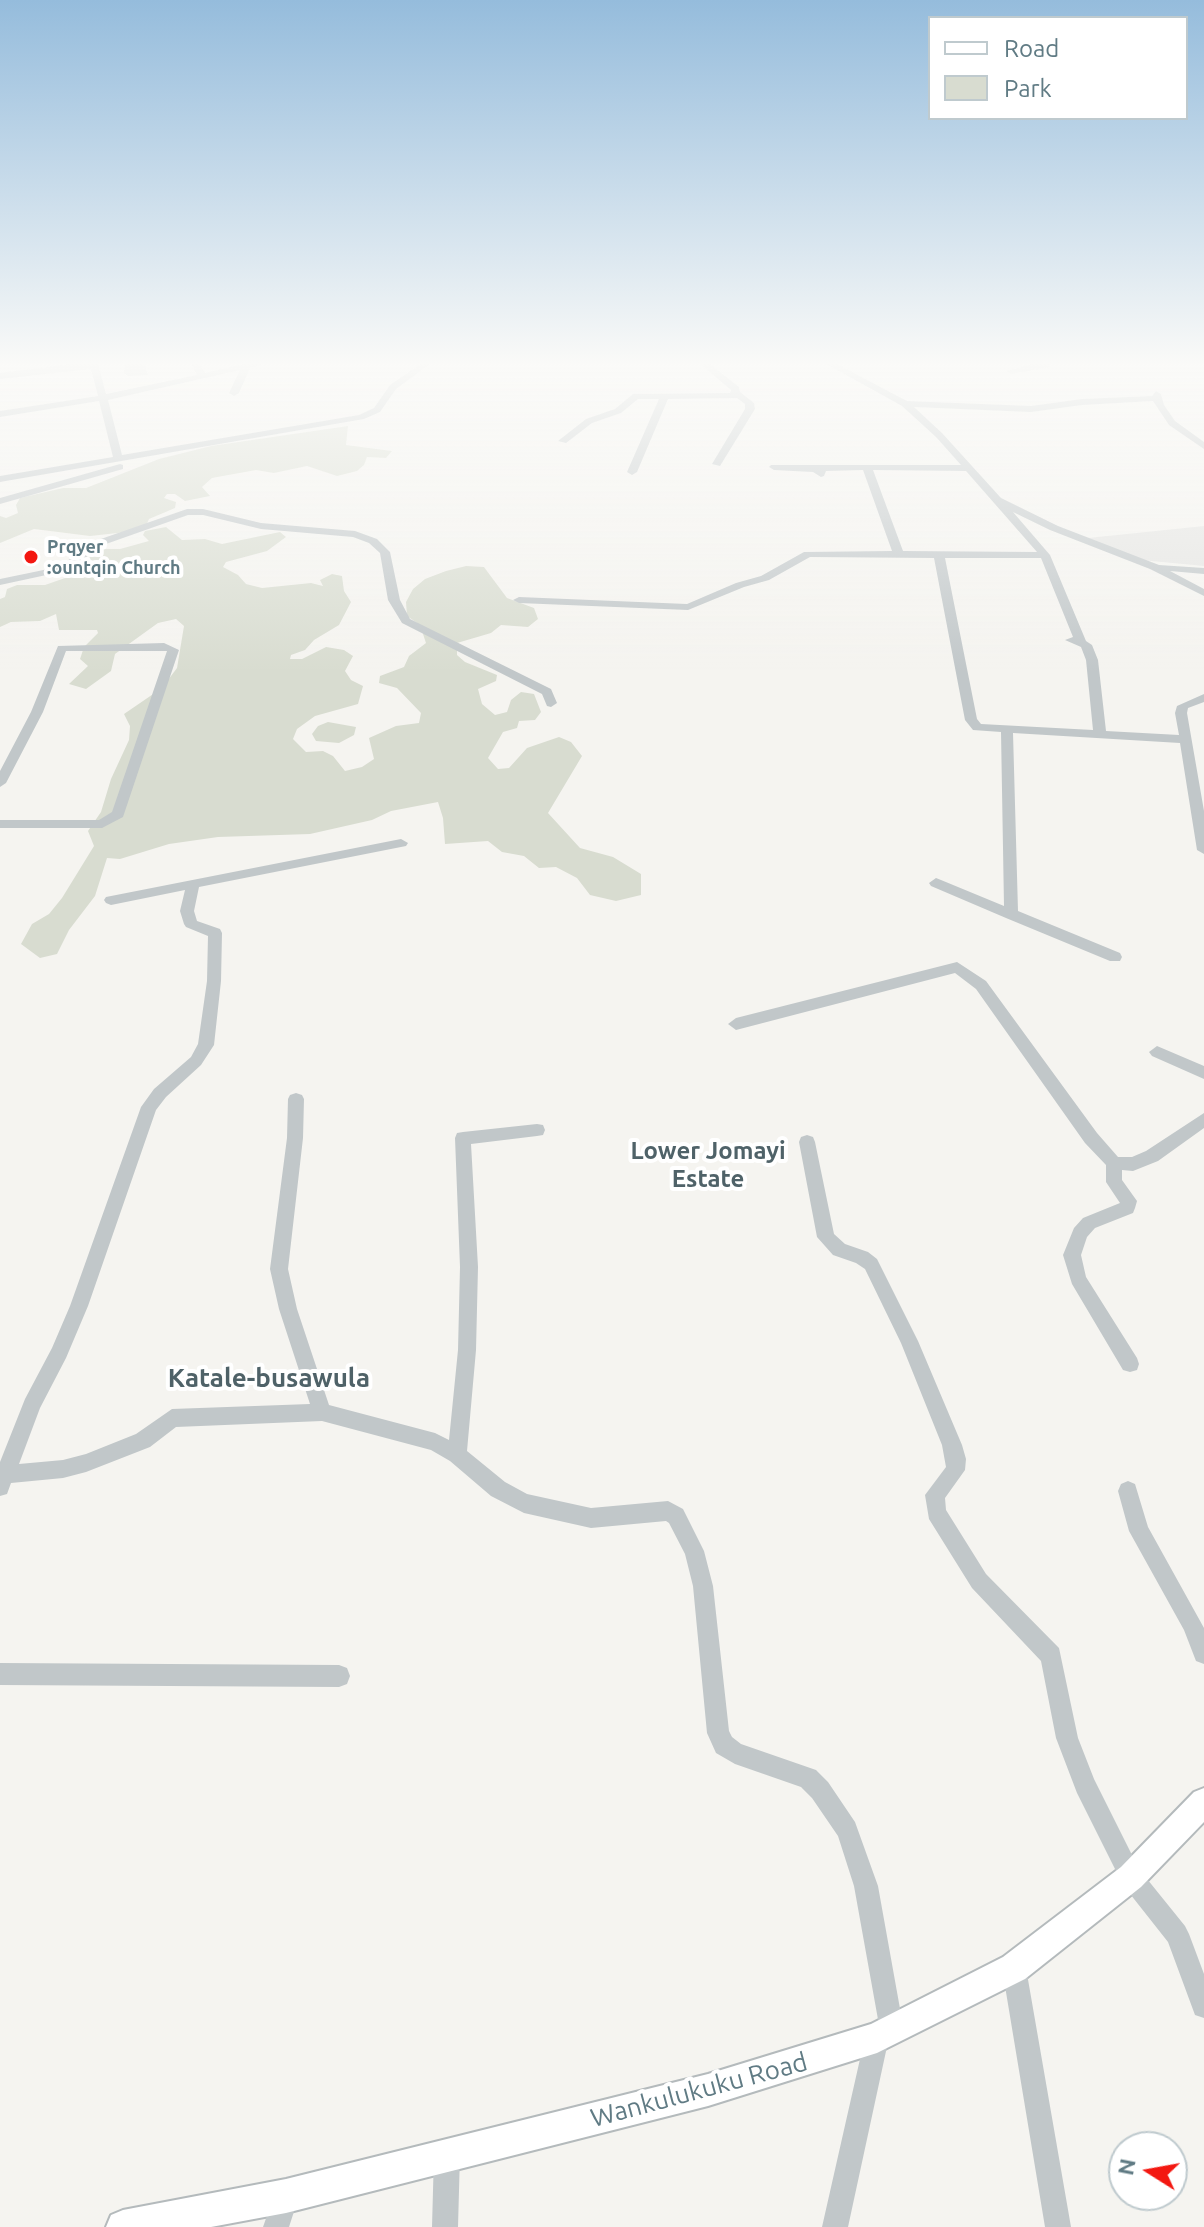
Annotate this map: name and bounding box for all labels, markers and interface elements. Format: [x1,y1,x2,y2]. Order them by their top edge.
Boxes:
legend [928,16,1188,120]
text: Road [1004,35,1059,62]
text: Park [1004,75,1052,102]
place label: Prqyer :ountqin Church [47,536,181,578]
marker: Prqyer :ountqin Church [22,548,40,566]
district label: Lower Jomayi Estate [630,1137,786,1193]
district label: Katale-busawula [168,1362,370,1394]
street label: Wankulukuku Road [587,2046,811,2134]
north arrow [1108,2131,1188,2211]
text: N [1112,2156,1140,2177]

